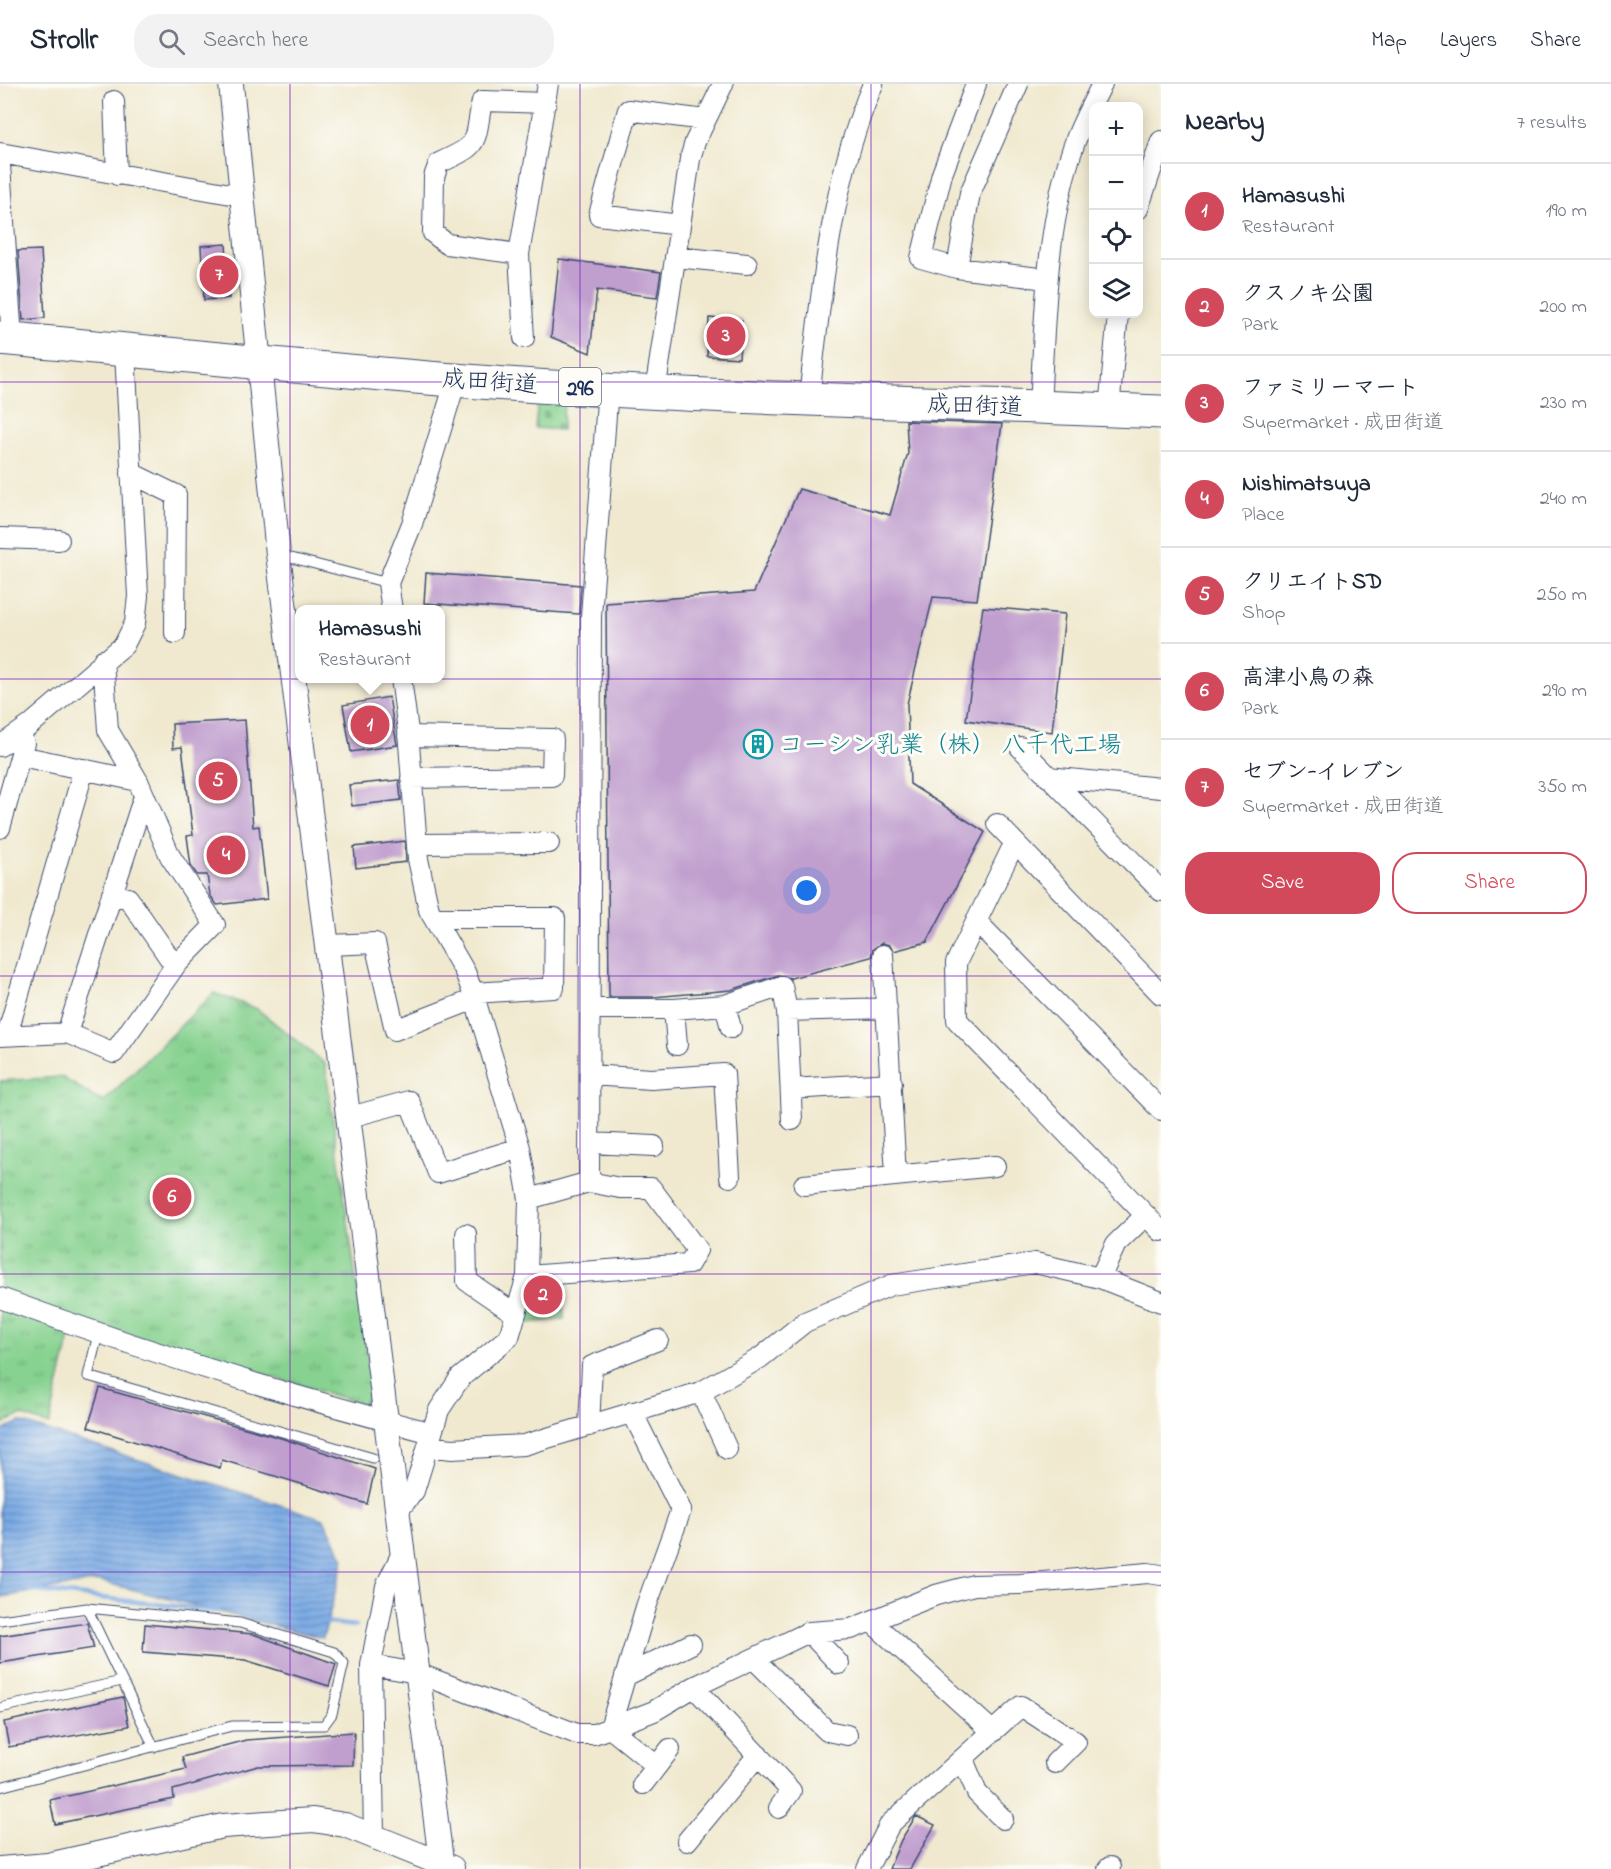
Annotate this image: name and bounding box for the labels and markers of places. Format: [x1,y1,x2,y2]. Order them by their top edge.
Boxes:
pin: 7 [200,252,238,297]
pin: 3 [706,314,746,358]
pin: 1 [350,702,389,748]
building icon: コーシン乳業（株） 八千代工場 [742,728,774,760]
place label: コーシン乳業（株） 八千代工場 [779,729,1121,764]
pin: 5 [198,758,238,804]
pin: 4 [206,832,246,878]
pin: 6 [152,1174,192,1220]
pin: 2 [524,1272,562,1318]

